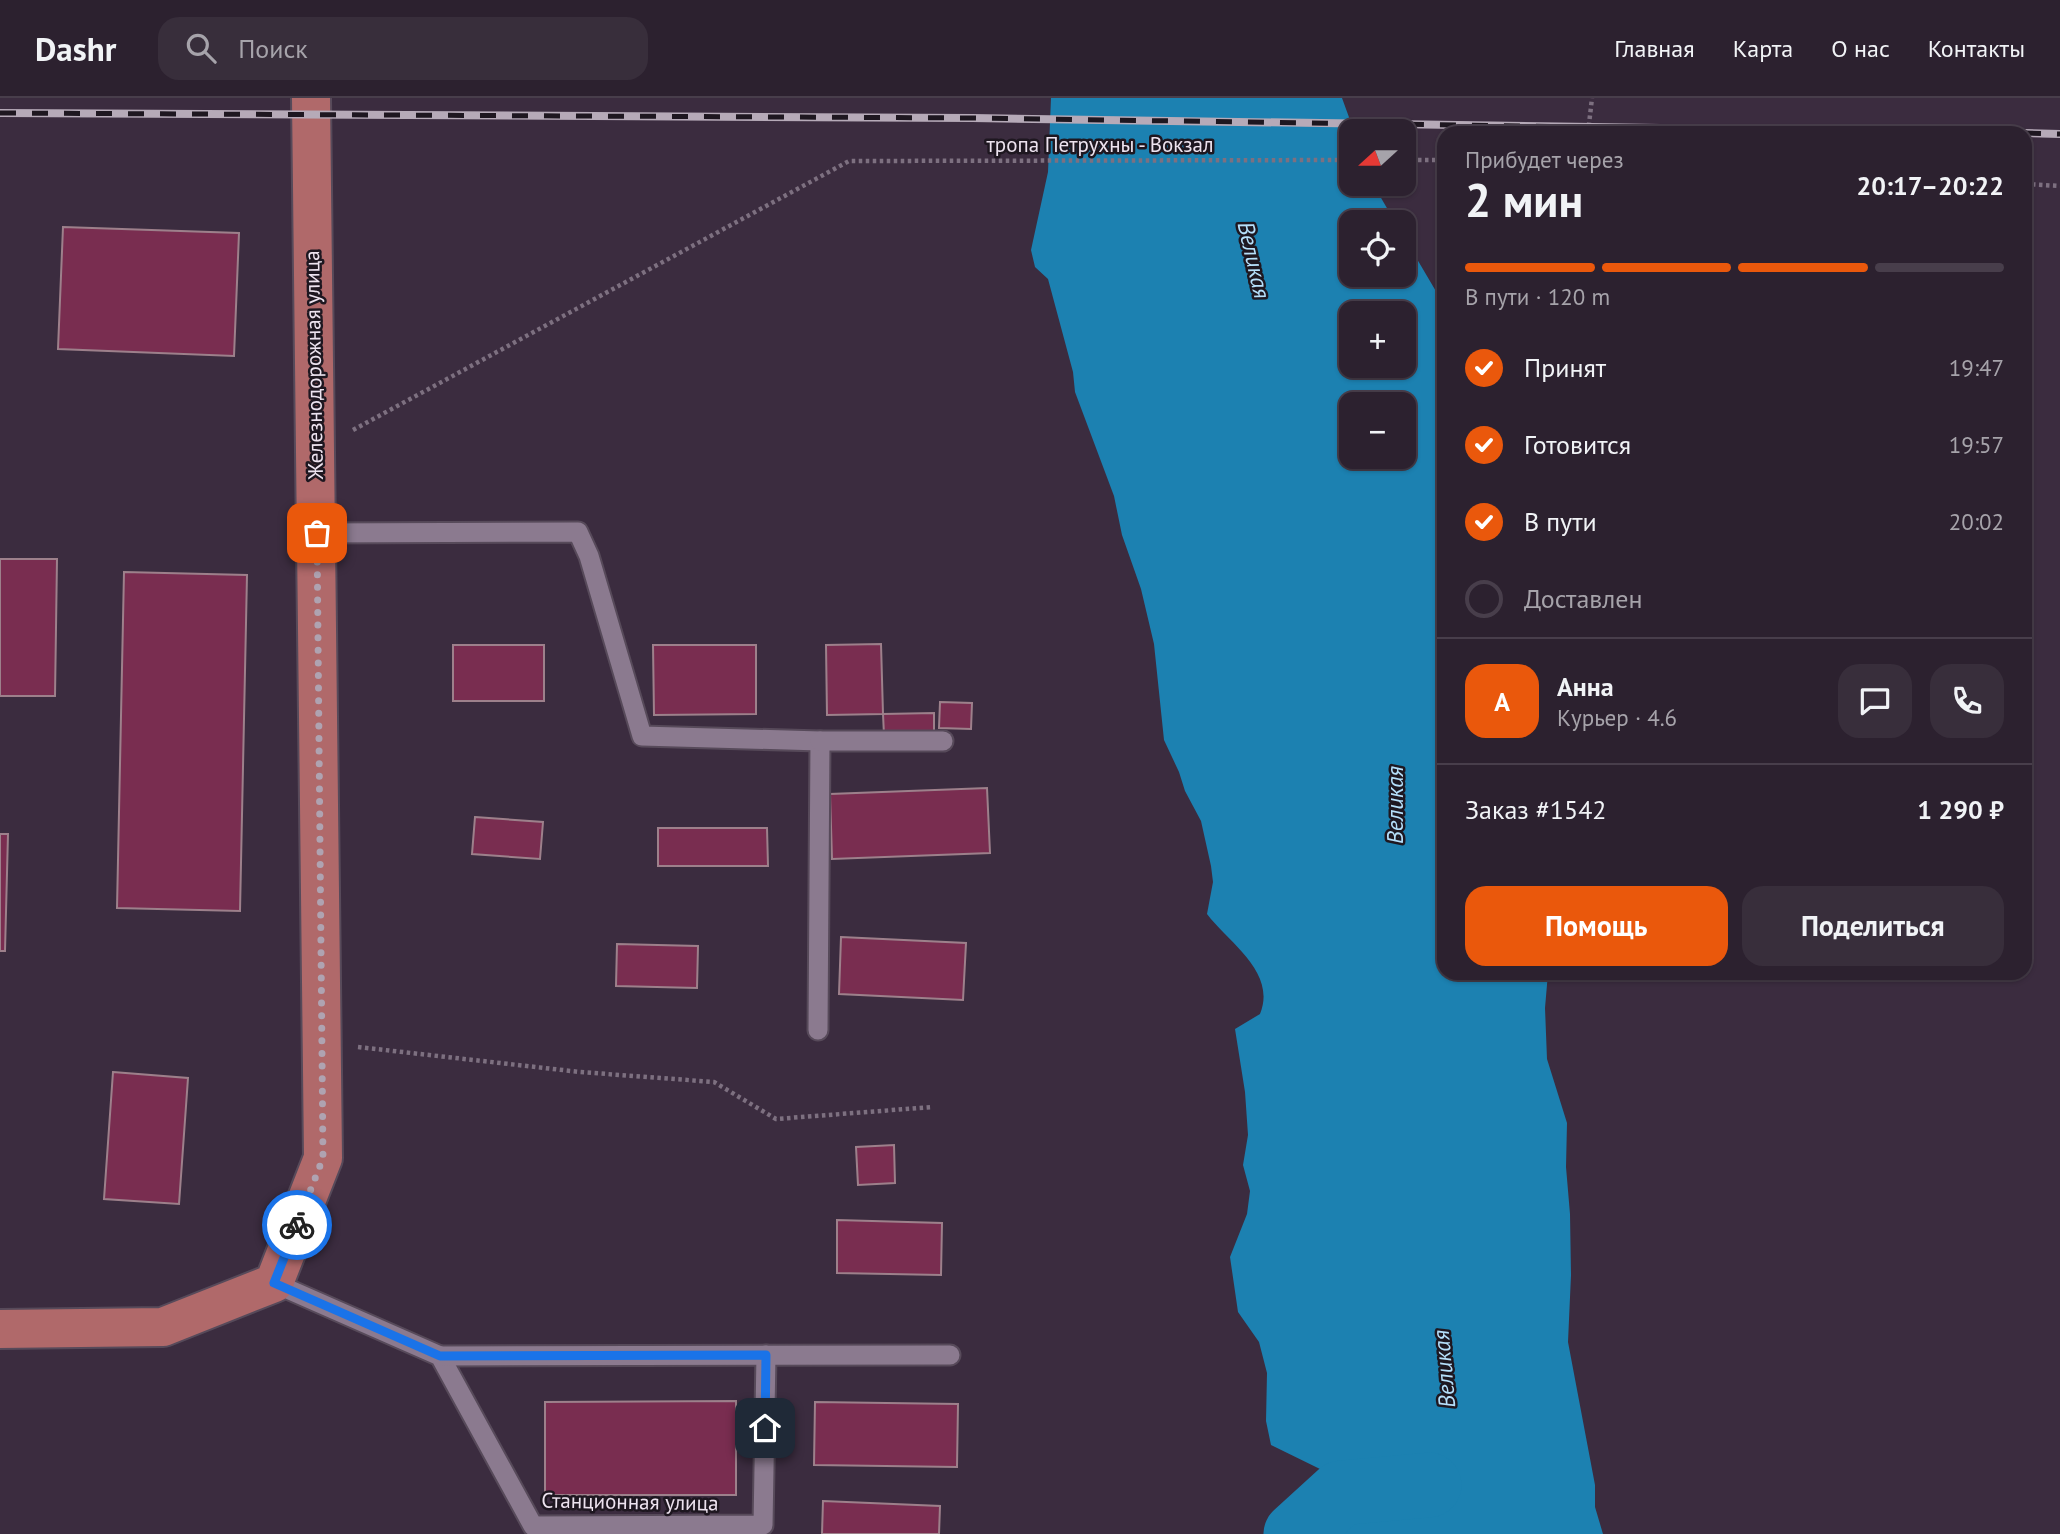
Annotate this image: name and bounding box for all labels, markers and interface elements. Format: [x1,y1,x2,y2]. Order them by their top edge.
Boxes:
search box [158,17,648,80]
text: Dashr [35,27,116,70]
icon: search [182,29,220,67]
text: Поиск [238,32,308,65]
text: Главная [1614,33,1695,64]
text: Карта [1733,33,1793,64]
text: О нас [1831,33,1890,64]
text: Контакты [1928,33,2025,64]
north arrow [1339,119,1416,196]
map controls [1339,119,1416,469]
street label: тропа Петрухны - Вокзал [986,131,1214,158]
text: Прибудет через [1465,145,1624,174]
text: 20:17–20:22 [1857,169,2004,202]
text: 2 мин [1465,170,1583,230]
button: locate [1339,210,1416,287]
water label: Великая [1232,219,1277,301]
street label: Железнодорожная улица [298,250,329,481]
text: В пути · 120 m [1465,282,1610,311]
button: + [1339,301,1416,378]
icon: check [1465,349,1503,387]
text: Принят [1524,351,1606,384]
text: 19:47 [1949,353,2004,382]
button: − [1339,392,1416,469]
icon: check [1465,426,1503,464]
text: Готовится [1524,428,1631,461]
text: 19:57 [1949,430,2004,459]
pin [287,503,347,563]
icon: check [1465,503,1503,541]
text: В пути [1524,505,1597,538]
text: 20:02 [1949,507,2004,536]
icon: bag [298,514,336,552]
text: Доставлен [1524,582,1643,615]
button: chat [1838,664,1912,738]
button: phone [1930,664,2004,738]
text: Анна [1557,670,1614,703]
text: А [1494,685,1510,718]
text: Курьер · 4.6 [1557,703,1677,732]
water label: Великая [1380,766,1409,844]
text: Заказ #1542 [1465,793,1607,826]
text: 1 290 ₽ [1917,793,2004,826]
button: Помощь [1465,886,1728,966]
button: Поделиться [1742,886,2004,966]
courier [262,1190,332,1260]
icon: bike [278,1206,316,1244]
water label: Великая [1426,1329,1461,1409]
pin [735,1398,795,1458]
icon: home [746,1409,784,1447]
street label: Станционная улица [541,1486,719,1517]

